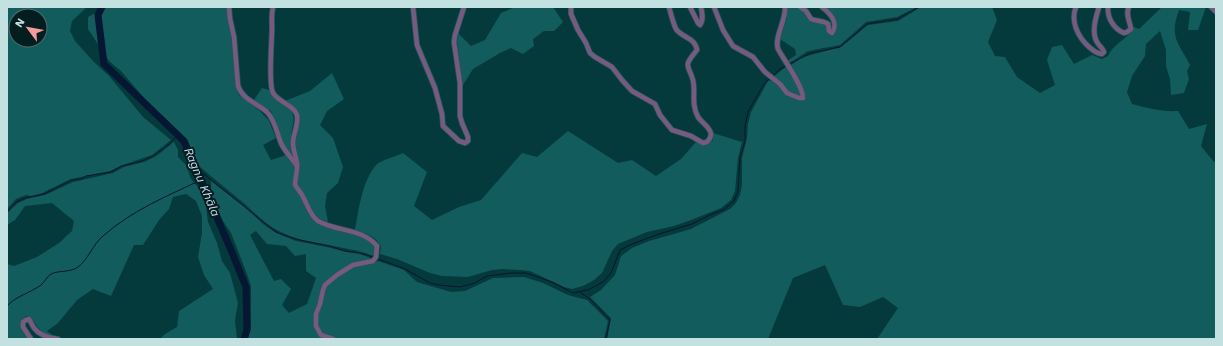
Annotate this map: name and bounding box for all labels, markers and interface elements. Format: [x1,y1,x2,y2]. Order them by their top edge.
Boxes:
north arrow [8,8,48,48]
text: N [12,16,28,30]
water label: Ragnu Khāla [181,145,223,219]

